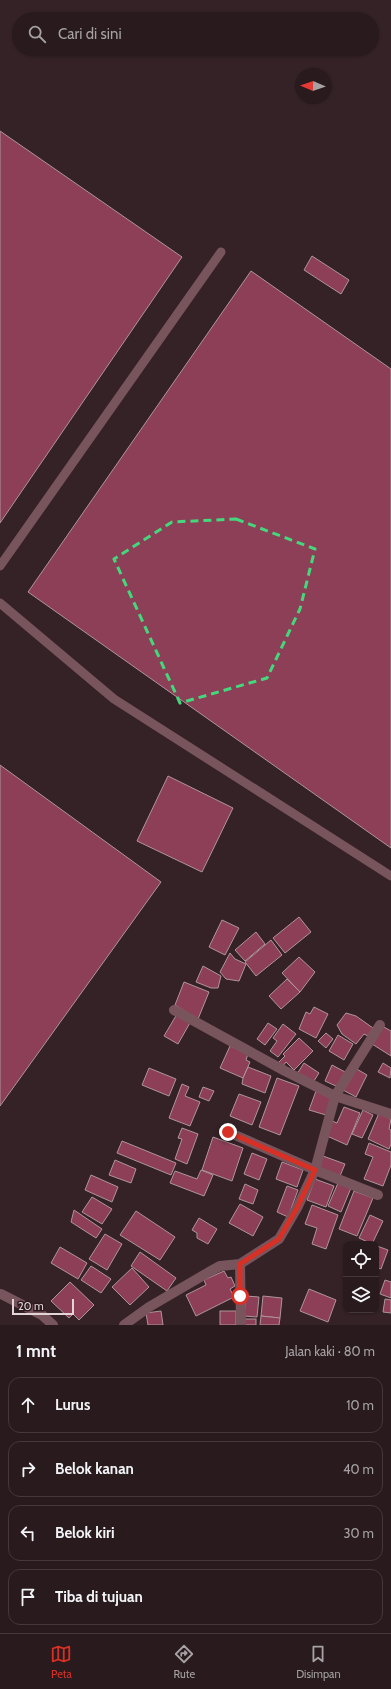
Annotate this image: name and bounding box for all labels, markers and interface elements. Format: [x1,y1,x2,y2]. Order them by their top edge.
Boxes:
search box [12,12,379,56]
icon: search [26,23,48,45]
text: Cari di sini [58,25,122,43]
north arrow [295,68,331,104]
route end [219,1123,237,1141]
map controls [343,1241,379,1313]
button: locate [343,1241,379,1277]
button: layers [343,1277,379,1313]
route start [231,1287,249,1305]
scale bar [12,1297,74,1316]
text: 20 m [18,1299,44,1313]
text: 1 mnt [16,1341,56,1361]
text: Jalan kaki · 80 m [285,1343,375,1359]
icon: ahead [17,1394,39,1416]
text: Lurus [55,1396,90,1414]
text: 10 m [346,1397,374,1413]
icon: right [17,1458,39,1480]
text: Belok kanan [55,1460,134,1478]
text: 40 m [343,1461,374,1477]
icon: left [17,1522,39,1544]
text: Belok kiri [55,1524,115,1542]
text: 30 m [344,1525,374,1541]
icon: arrive [17,1586,39,1608]
text: Tiba di tujuan [55,1588,143,1606]
tab: Peta [50,1643,72,1681]
tab: Rute [173,1643,195,1681]
tab: Disimpan [296,1643,341,1681]

